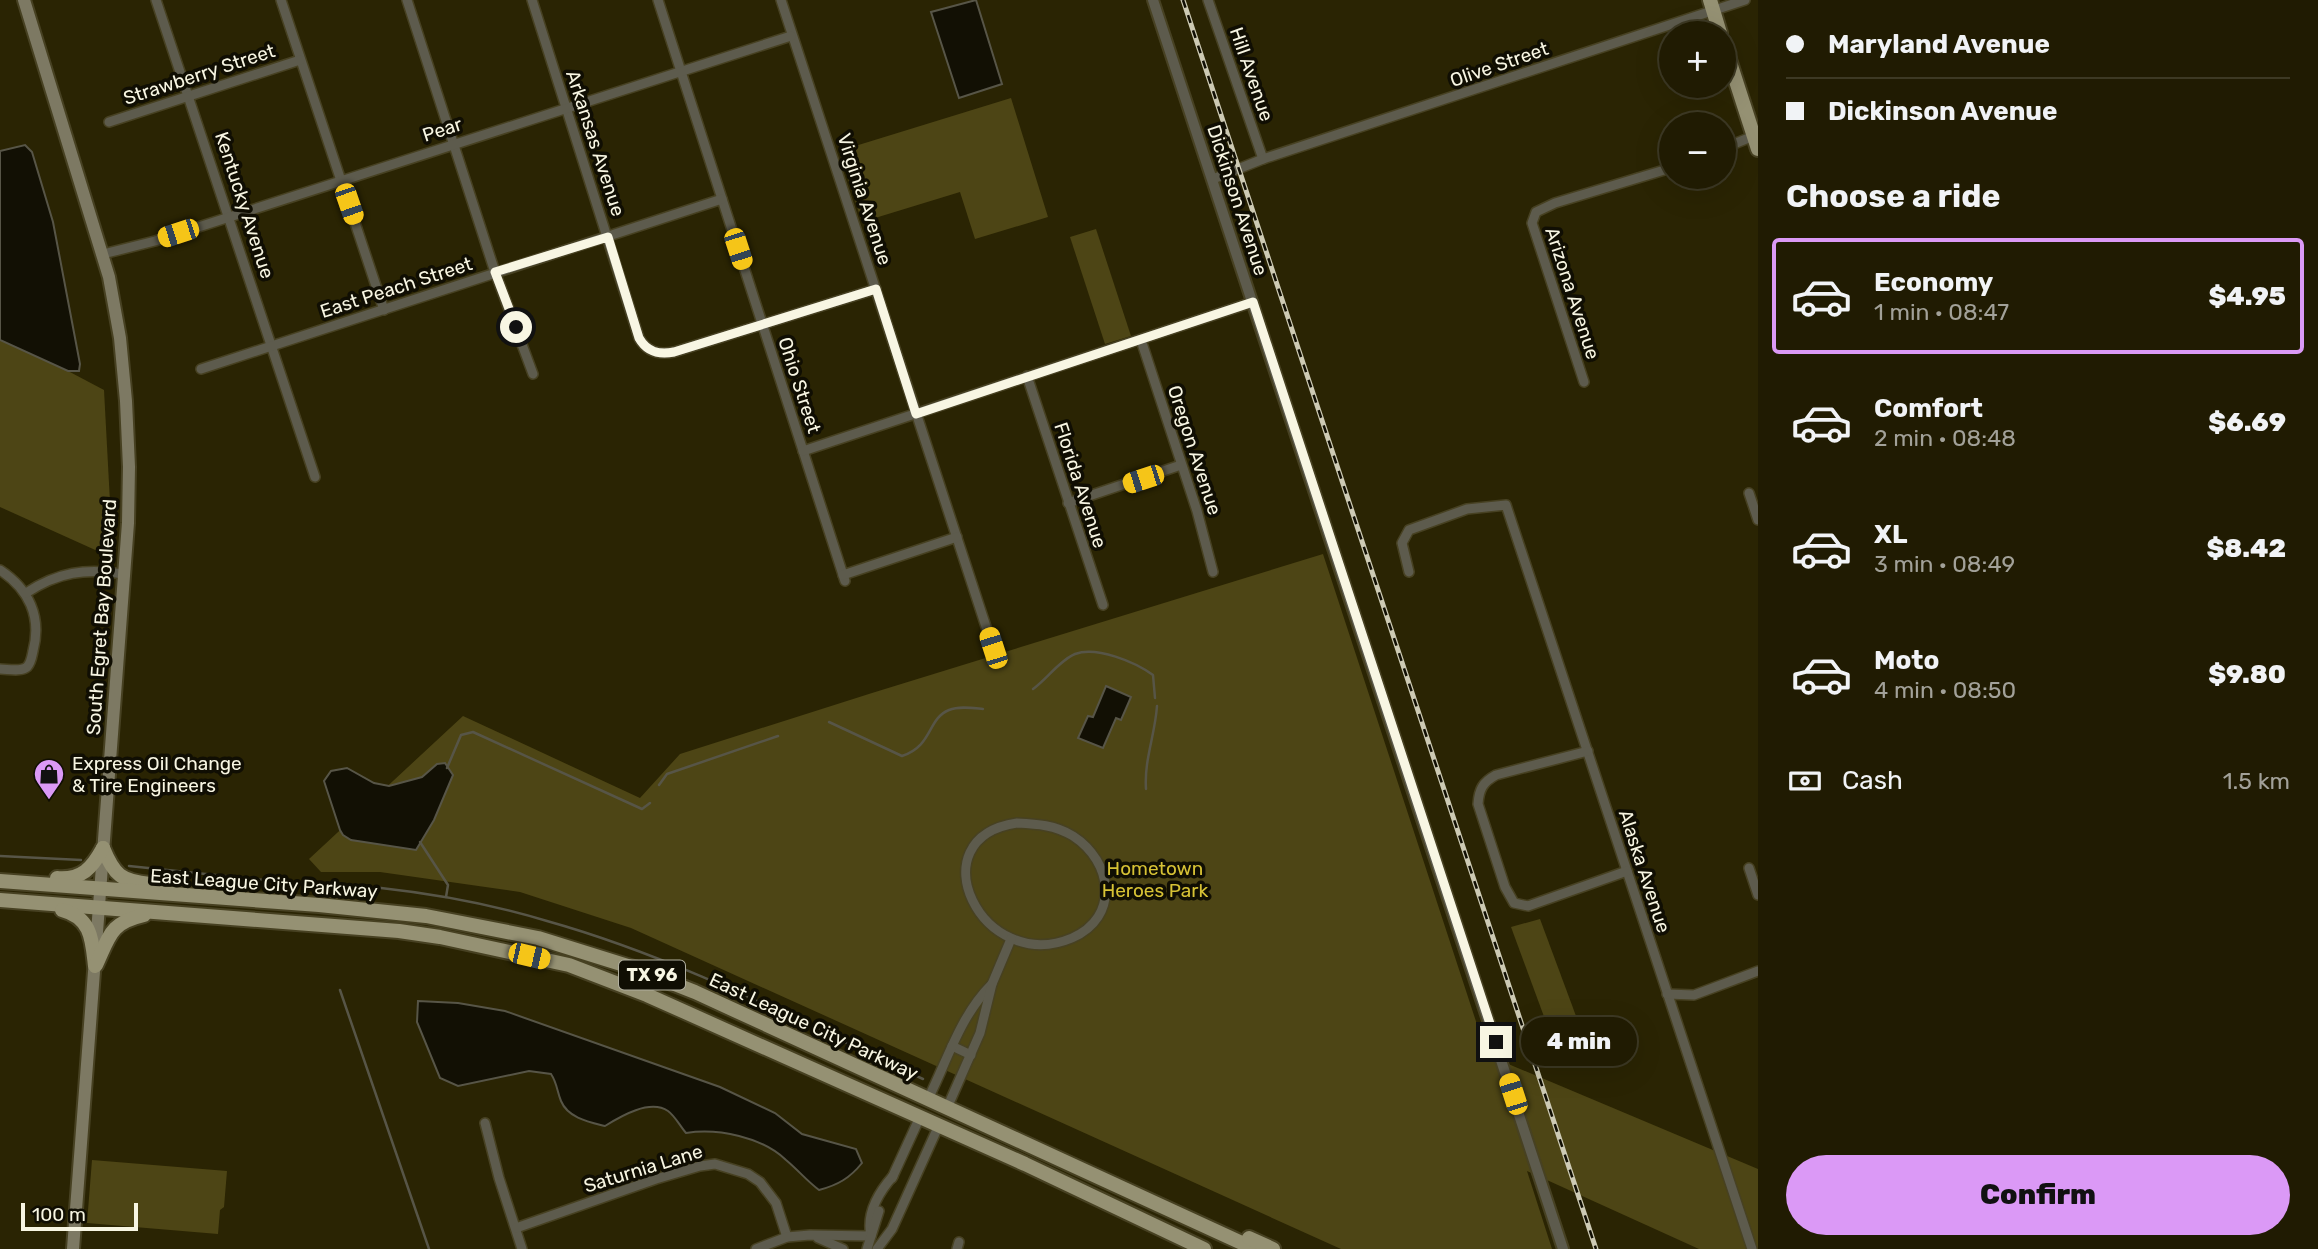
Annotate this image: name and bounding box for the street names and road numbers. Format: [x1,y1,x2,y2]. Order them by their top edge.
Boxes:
street label: Hill Avenue [1225,24,1278,124]
street label: Olive Street [1447,37,1552,92]
street label: Strawberry Street [120,39,278,110]
street label: Arkansas Avenue [561,67,630,219]
street label: Pear [419,112,466,147]
street label: Dickinson Avenue [1202,122,1273,278]
street label: Kentucky Avenue [210,129,279,281]
street label: Virginia Avenue [832,130,897,268]
street label: Arizona Avenue [1540,224,1605,362]
street label: East Peach Street [317,252,476,323]
street label: Ohio Street [773,334,826,437]
street label: Oregon Avenue [1163,382,1226,518]
street label: Florida Avenue [1049,419,1112,551]
street label: South Egret Bay Boulevard [82,498,121,736]
street label: Alaska Avenue [1614,807,1675,936]
street label: East League City Parkway [149,864,379,903]
road number: TX 96 [619,960,685,990]
street label: East League City Parkway [706,968,922,1085]
street label: Saturnia Lane [581,1140,705,1197]

